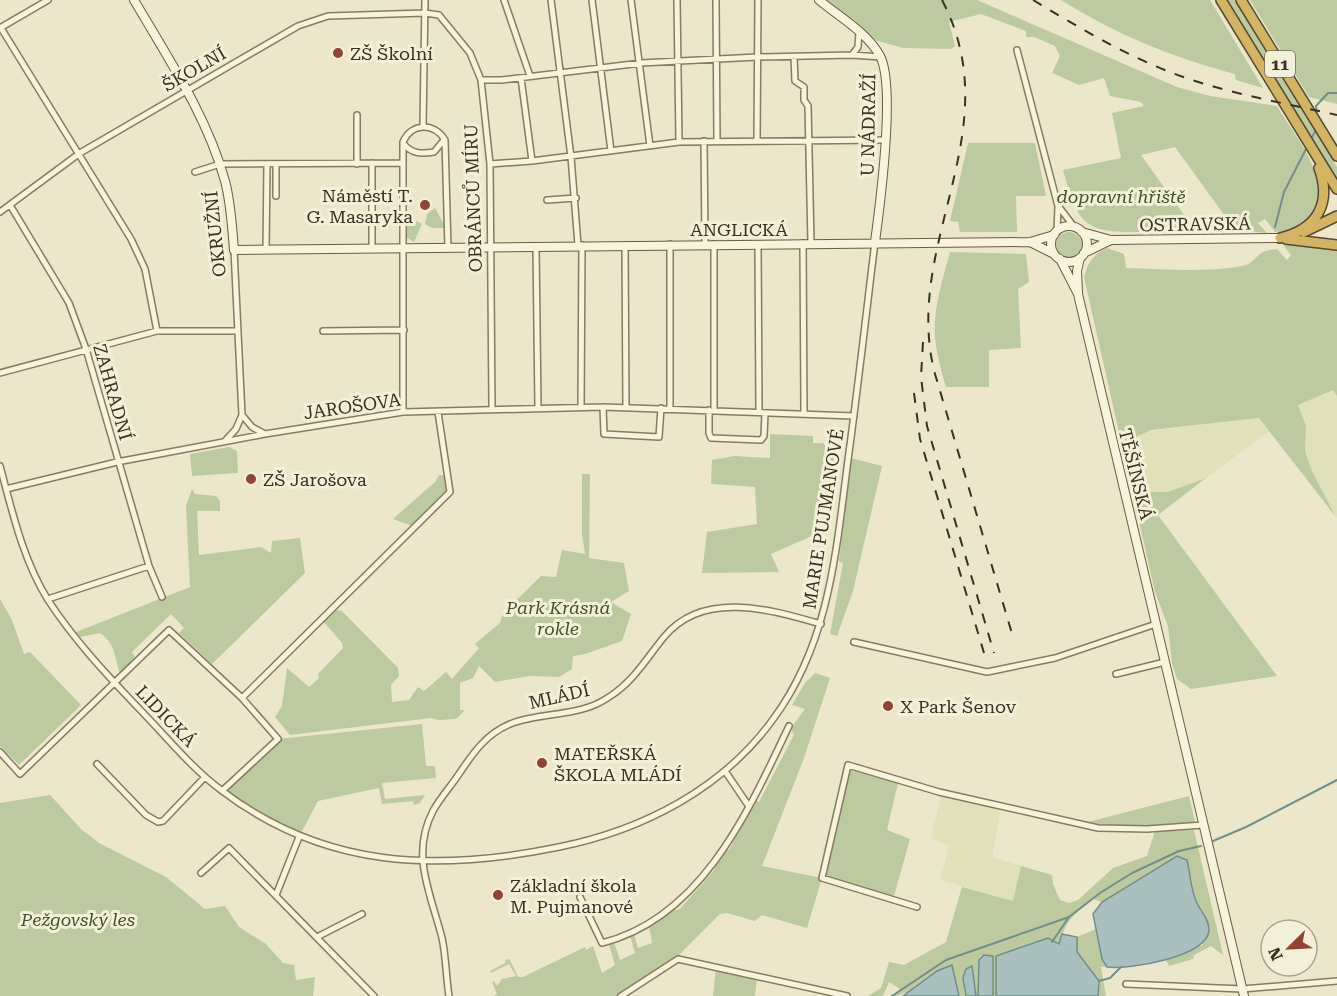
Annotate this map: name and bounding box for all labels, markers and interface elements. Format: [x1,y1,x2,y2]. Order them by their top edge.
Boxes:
street label: ŠKOLNÍ [158,42,230,96]
place label: ZŠ Školní [350,43,433,64]
marker: ZŠ Školní [331,46,345,60]
road number: 11 [1265,51,1295,77]
street label: U NÁDRAŽÍ [857,73,879,177]
street label: OBRÁNCŮ MÍRU [460,123,486,273]
place label: Náměstí T. G. Masaryka [307,185,413,227]
park label: dopravní hřiště [1057,186,1186,207]
street label: OKRUŽNÍ [200,190,230,278]
marker: Náměstí T. G. Masaryka [418,198,432,212]
street label: OSTRAVSKÁ [1139,213,1251,235]
street label: ANGLICKÁ [690,219,788,240]
street label: ZAHRADNÍ [89,341,137,443]
street label: JAROŠOVA [302,389,402,423]
street label: TĚŠÍNSKÁ [1115,426,1158,522]
street label: MARIE PUJMANOVÉ [798,427,848,611]
place label: ZŠ Jarošova [263,469,367,490]
marker: ZŠ Jarošova [244,472,258,486]
park label: Park Krásná rokle [505,597,610,639]
street label: MLÁDÍ [527,679,591,713]
street label: LIDICKÁ [132,681,201,751]
place label: X Park Šenov [900,696,1017,717]
marker: X Park Šenov [881,699,895,713]
place label: MATEŘSKÁ ŠKOLA MLÁDÍ [554,743,682,785]
marker: MATEŘSKÁ ŠKOLA MLÁDÍ [535,756,549,770]
place label: Základní škola M. Pujmanové [510,875,637,917]
marker: Základní škola M. Pujmanové [491,888,505,902]
park label: Pežgovský les [20,909,135,930]
north arrow [1259,918,1319,978]
text: N [1265,944,1287,963]

